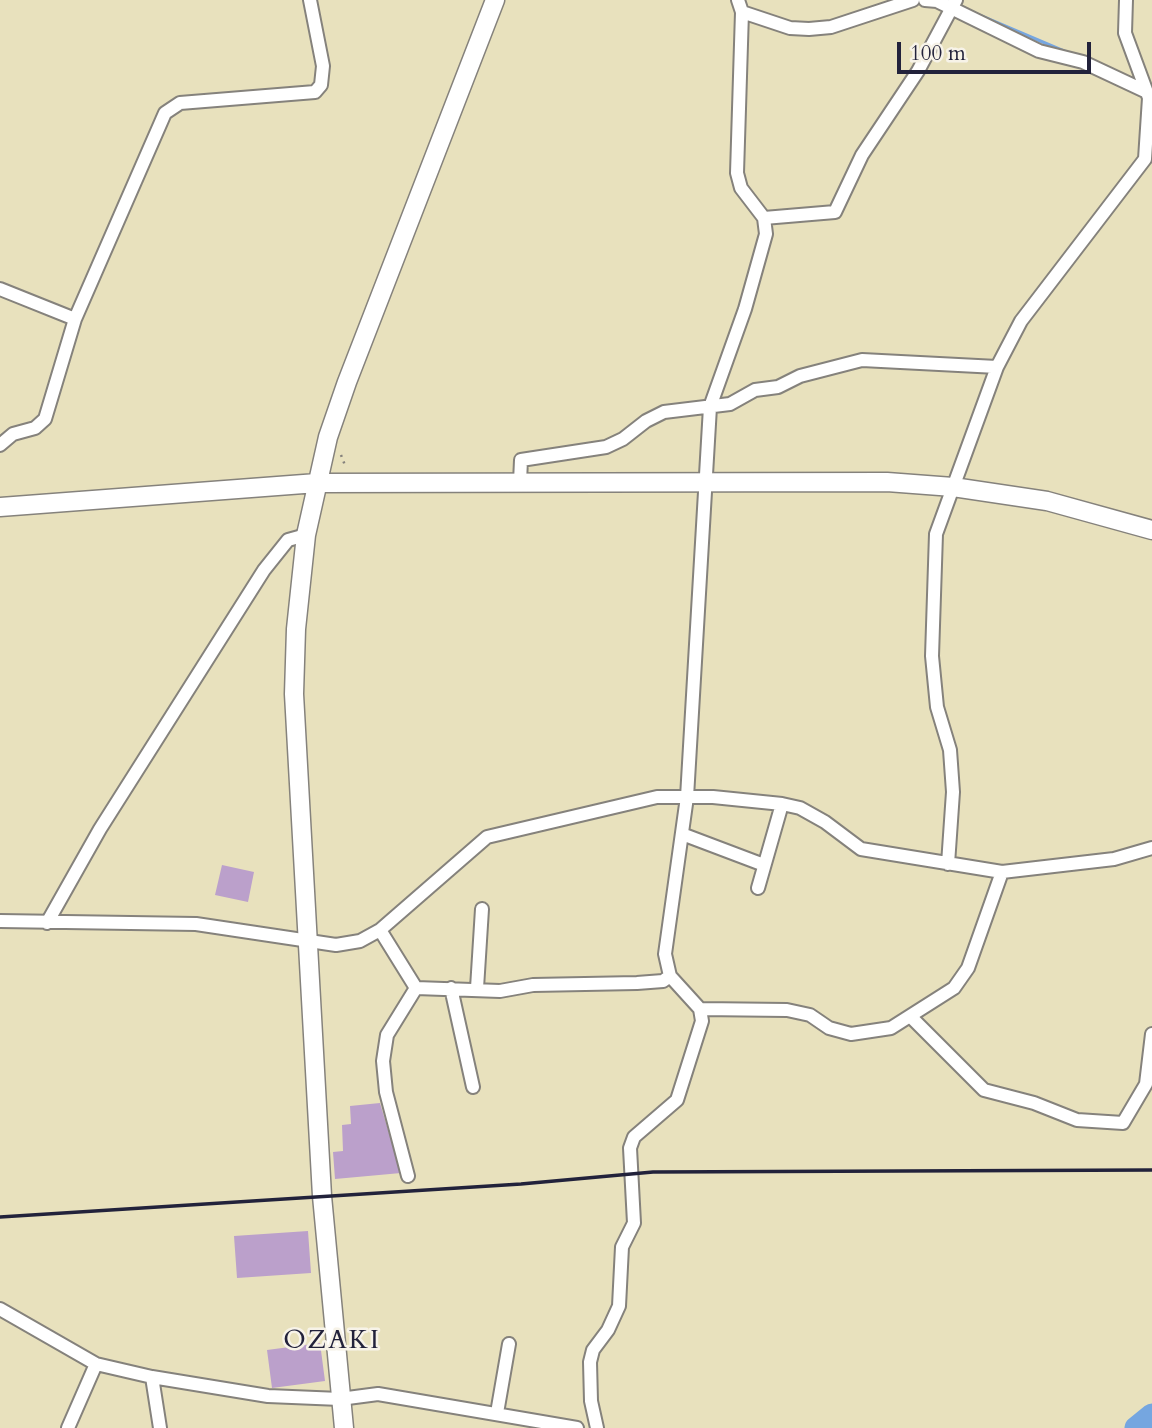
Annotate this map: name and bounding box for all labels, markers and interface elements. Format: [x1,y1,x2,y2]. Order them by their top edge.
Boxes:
scale bar [900,28,1094,72]
text: 100 m [910,39,966,68]
district label: OZAKI [284,1326,380,1358]

